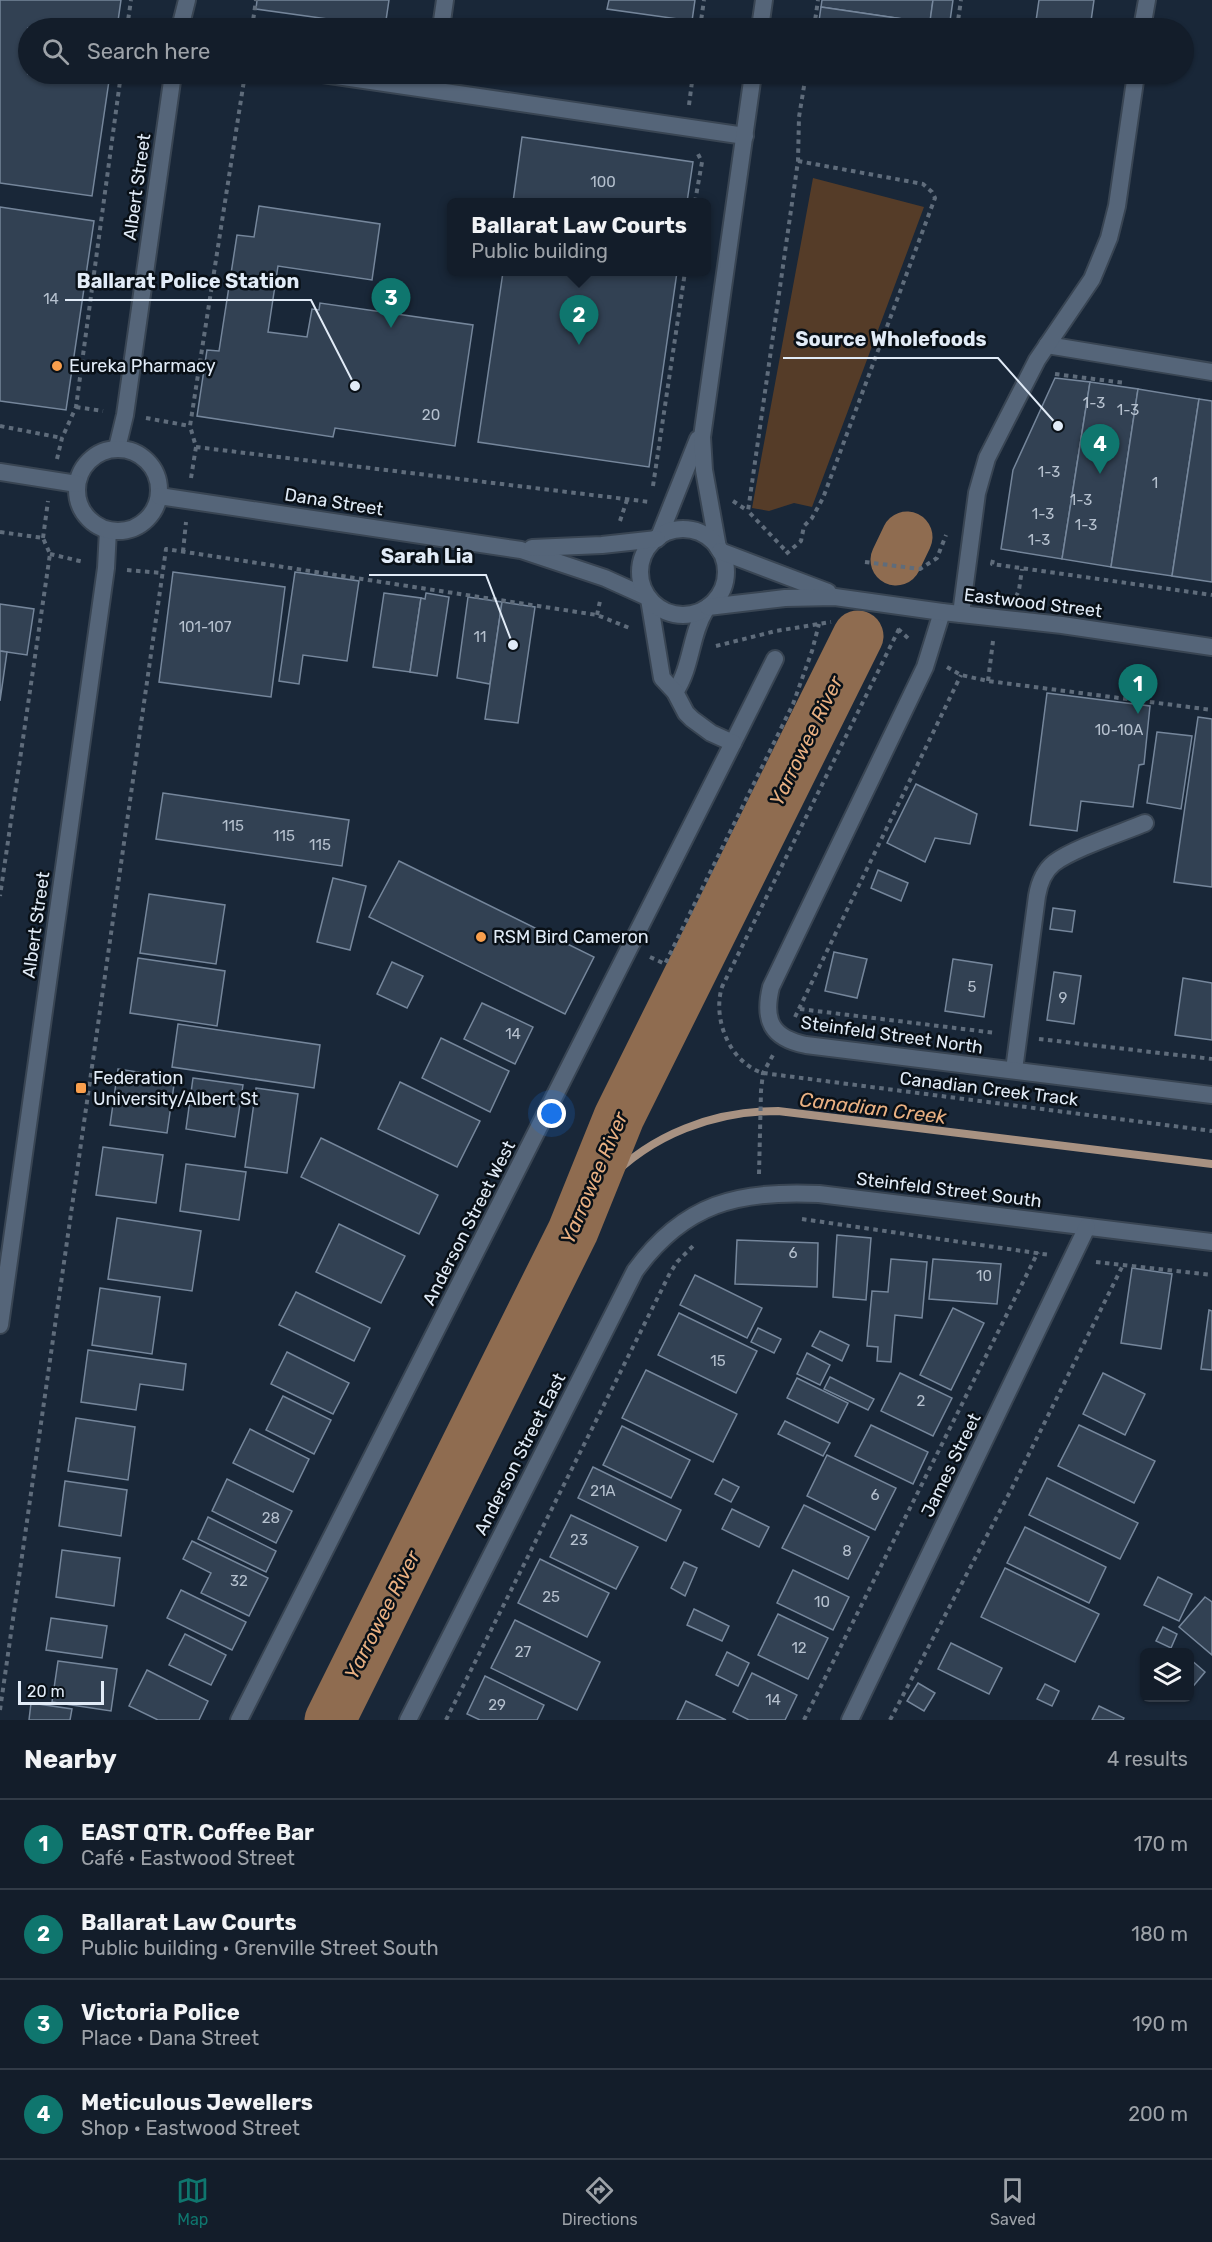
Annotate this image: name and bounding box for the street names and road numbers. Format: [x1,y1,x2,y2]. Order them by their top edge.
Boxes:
street label: Albert Street [119,132,155,242]
street label: Dana Street [283,483,385,521]
street label: Eastwood Street [963,584,1103,622]
street label: Albert Street [18,870,54,980]
street label: Steinfeld Street North [799,1011,985,1059]
street label: Canadian Creek Track [898,1067,1080,1111]
street label: Anderson Street West [418,1137,520,1309]
street label: Steinfeld Street South [855,1168,1043,1212]
street label: Anderson Street East [470,1369,570,1539]
street label: James Street [916,1409,986,1521]

